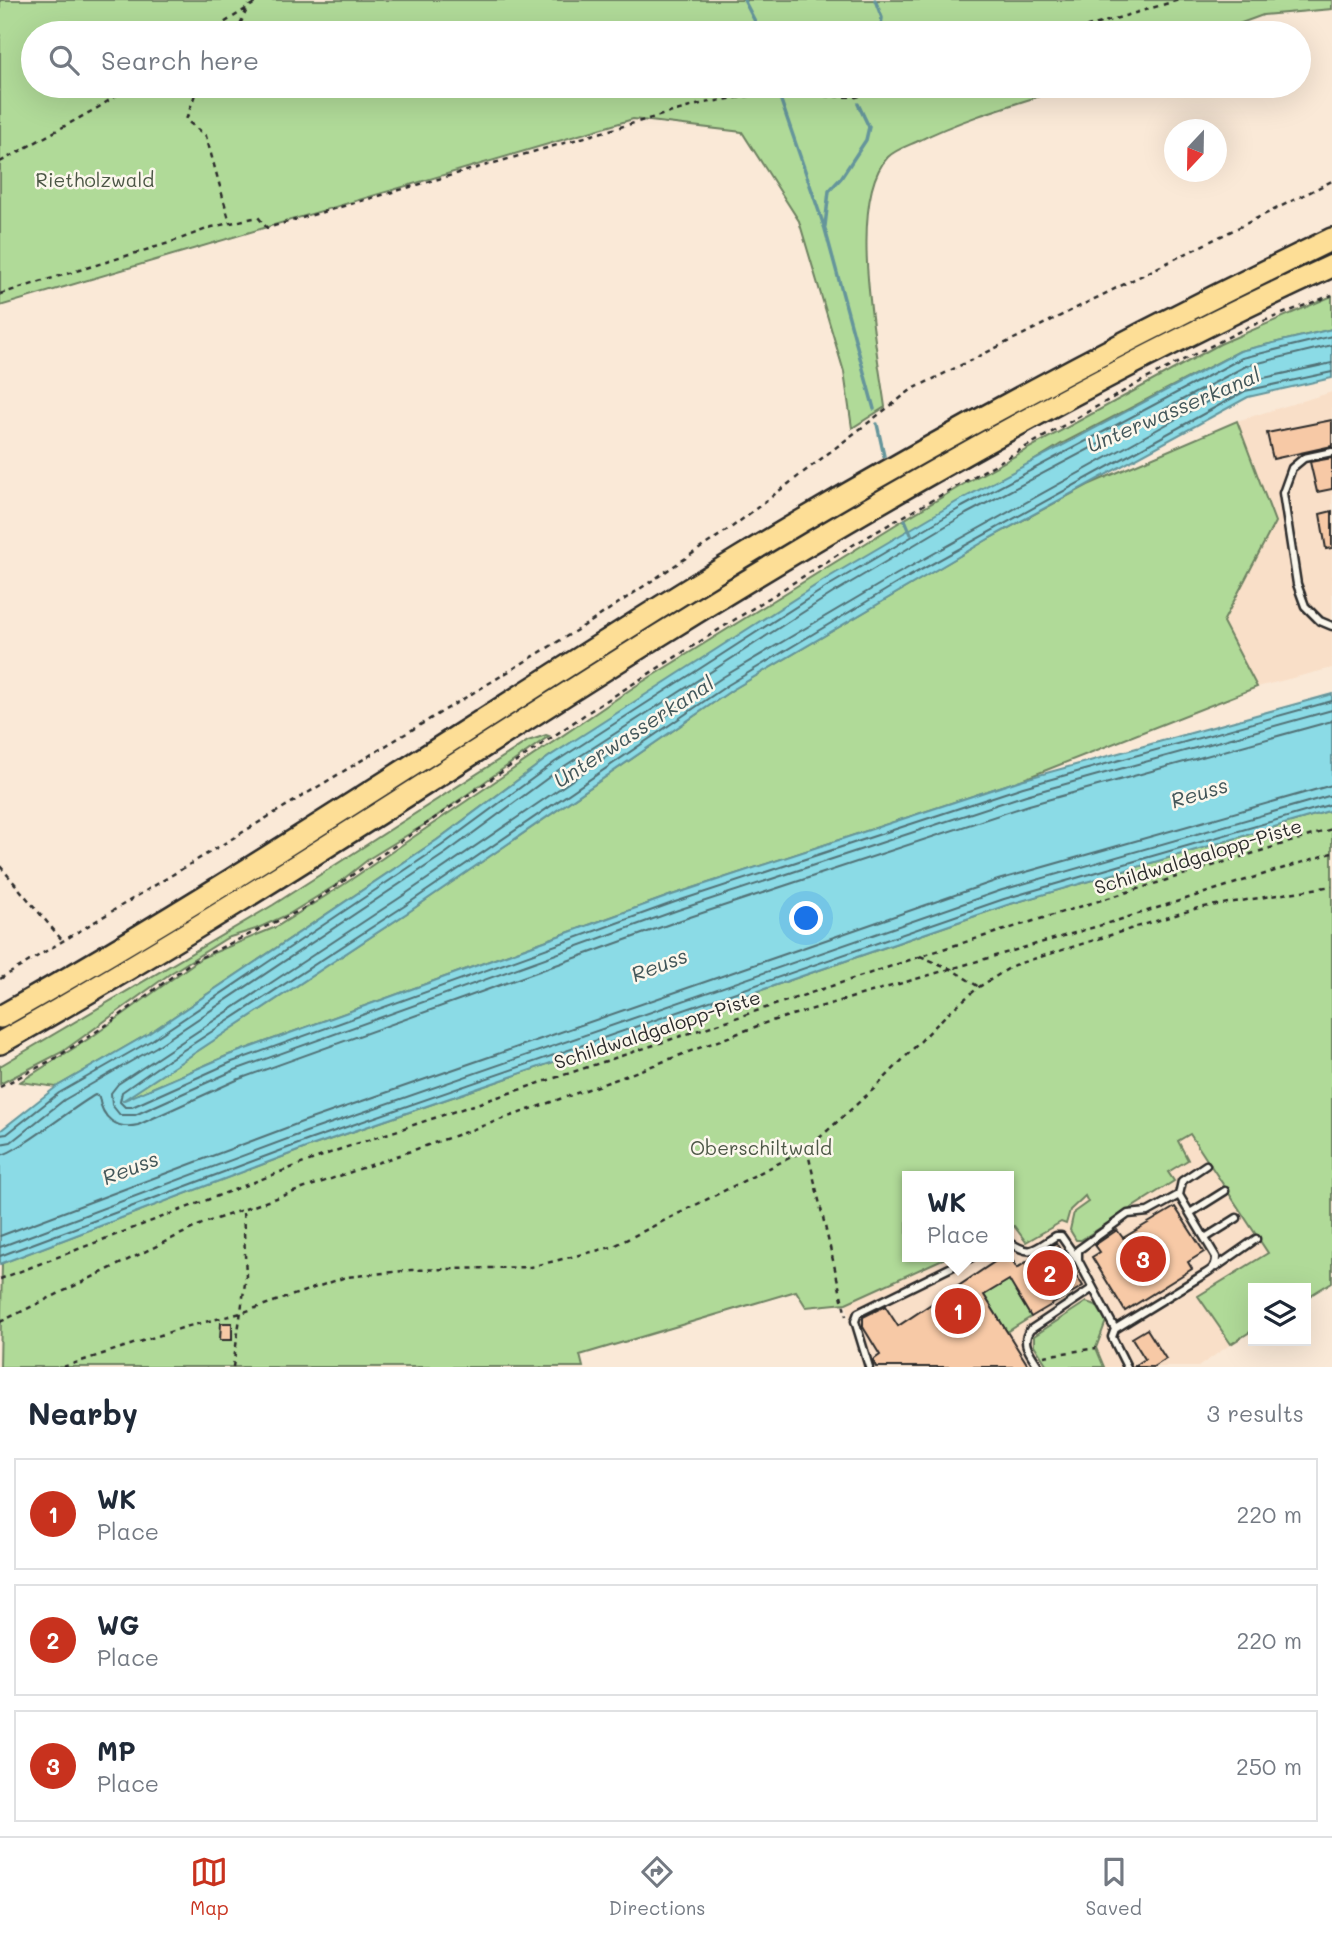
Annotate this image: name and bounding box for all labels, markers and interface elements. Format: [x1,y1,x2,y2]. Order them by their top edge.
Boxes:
search box [21,21,1311,98]
icon: search [45,41,83,79]
text: Search here [101,43,259,77]
north arrow [1164,119,1227,182]
park label: Rietholzwald [36,167,154,192]
water label: Unterwasserkanal [1082,360,1265,458]
water label: Unterwasserkanal [548,669,719,793]
water label: Reuss [1167,771,1231,813]
street label: Schildwaldgalopp-Piste [1091,813,1305,899]
your location [789,901,823,935]
water label: Reuss [627,941,691,987]
street label: Schildwaldgalopp-Piste [551,984,763,1074]
park label: Oberschiltwald [690,1135,832,1160]
water label: Reuss [98,1144,162,1190]
popup [902,1171,1014,1262]
text: WK [927,1185,966,1219]
text: Place [927,1219,989,1249]
pin: 3 [1120,1233,1166,1285]
pin: 2 [1027,1247,1073,1299]
map controls [1248,1283,1311,1346]
button: layers [1248,1283,1311,1346]
pin: 1 [935,1285,981,1337]
text: Nearby [28,1393,138,1433]
text: 3 results [1207,1398,1304,1428]
text: WK [97,1482,136,1516]
text: 1 [48,1499,58,1529]
text: 220 m [1236,1499,1302,1529]
text: Place [97,1516,159,1546]
text: WG [97,1608,139,1642]
text: 2 [47,1625,59,1655]
text: 220 m [1236,1625,1302,1655]
text: Place [97,1642,159,1672]
text: MP [97,1734,136,1768]
text: 3 [46,1751,60,1781]
text: 250 m [1236,1751,1302,1781]
text: Place [97,1768,159,1798]
tab: Map [190,1853,229,1920]
tab: Directions [609,1853,705,1920]
tab: Saved [1086,1853,1142,1920]

